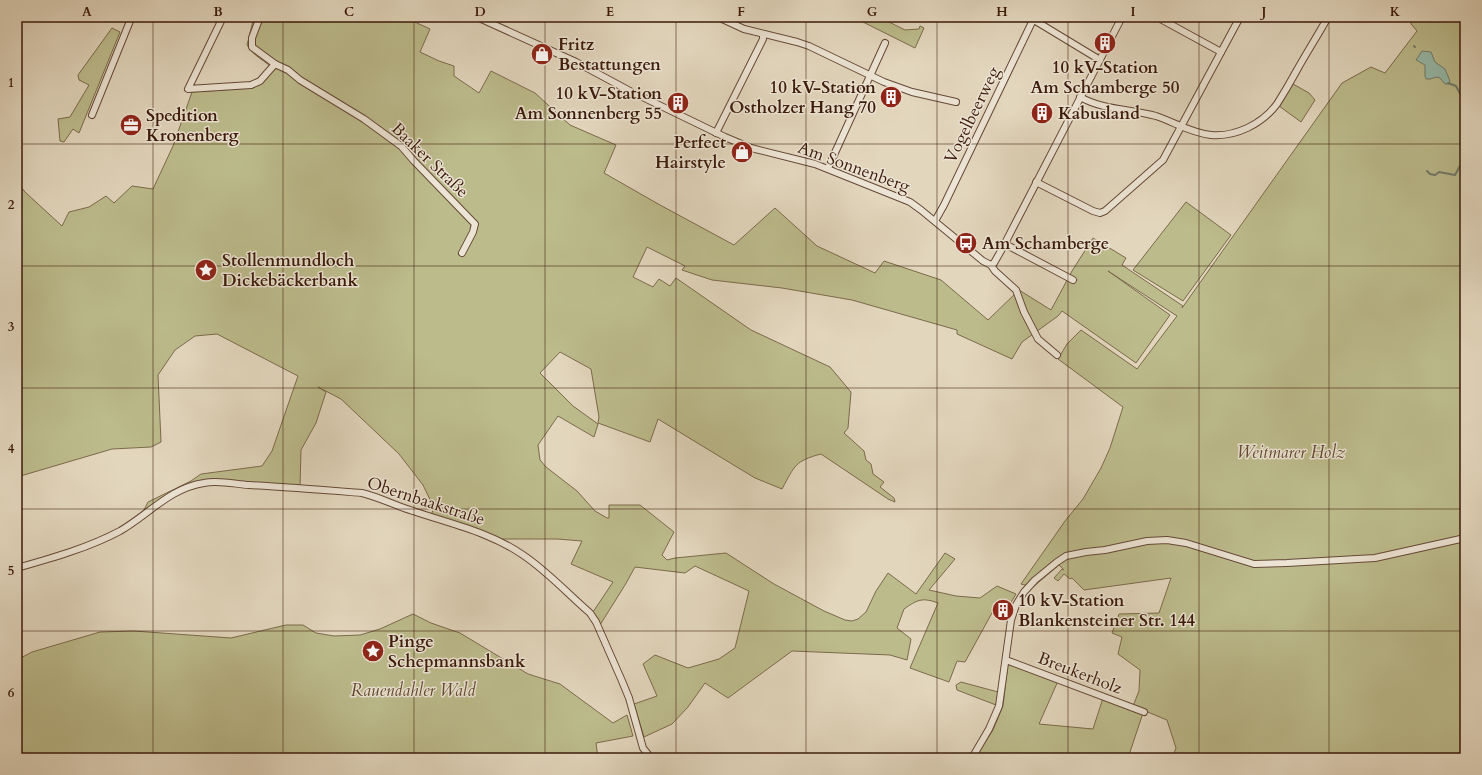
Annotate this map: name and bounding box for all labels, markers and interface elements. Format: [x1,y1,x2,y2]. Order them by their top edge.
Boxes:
text: A [82,3,92,21]
text: B [213,3,223,21]
text: C [344,3,354,21]
text: D [474,3,486,21]
text: E [606,3,614,21]
text: F [737,3,745,21]
text: G [867,3,878,21]
text: H [996,3,1008,21]
text: I [1130,3,1136,21]
text: J [1260,3,1267,21]
text: K [1390,3,1401,21]
building icon: 10 kV-Station Am Schamberge 50 [1092,30,1118,56]
place label: Fritz Bestattungen [558,33,661,76]
shop icon: Fritz Bestattungen [529,41,555,67]
place label: 10 kV-Station Am Schamberge 50 [1030,56,1180,99]
street label: Vogelbeerweg [939,62,1006,167]
text: 1 [8,74,14,92]
place label: 10 kV-Station Ostholzer Hang 70 [729,76,876,119]
place label: 10 kV-Station Am Sonnenberg 55 [515,82,662,125]
building icon: 10 kV-Station Ostholzer Hang 70 [878,84,904,110]
building icon: 10 kV-Station Am Sonnenberg 55 [665,90,691,116]
building icon: Kabusland [1029,100,1055,126]
place label: Kabusland [1058,102,1140,125]
place label: Spedition Kronenberg [146,104,240,147]
office icon: Spedition Kronenberg [118,112,144,138]
street label: Baaker Straße [386,117,474,203]
place label: Perfect Hairstyle [655,131,726,174]
street label: Am Sonnenberg [795,136,914,198]
shop icon: Perfect Hairstyle [729,139,755,165]
text: 2 [8,196,15,214]
bus stop icon: Am Schamberge [953,230,979,256]
place label: Am Schamberge [982,232,1109,255]
place label: Stollenmundloch Dickebäckerbank [222,249,359,292]
place icon: Stollenmundloch Dickebäckerbank [193,257,219,283]
text: 3 [8,318,15,336]
text: 4 [8,440,15,458]
park label: Weitmarer Holz [1237,441,1346,464]
street label: Obernbaakstraße [364,471,488,531]
text: 5 [8,562,14,580]
place label: 10 kV-Station Blankensteiner Str. 144 [1018,589,1196,632]
building icon: 10 kV-Station Blankensteiner Str. 144 [990,597,1016,623]
place label: Pinge Schepmannsbank [388,630,526,673]
place icon: Pinge Schepmannsbank [360,638,386,664]
street label: Breukerholz [1035,646,1126,700]
park label: Rauendahler Wald [351,679,476,702]
text: 6 [8,684,15,702]

